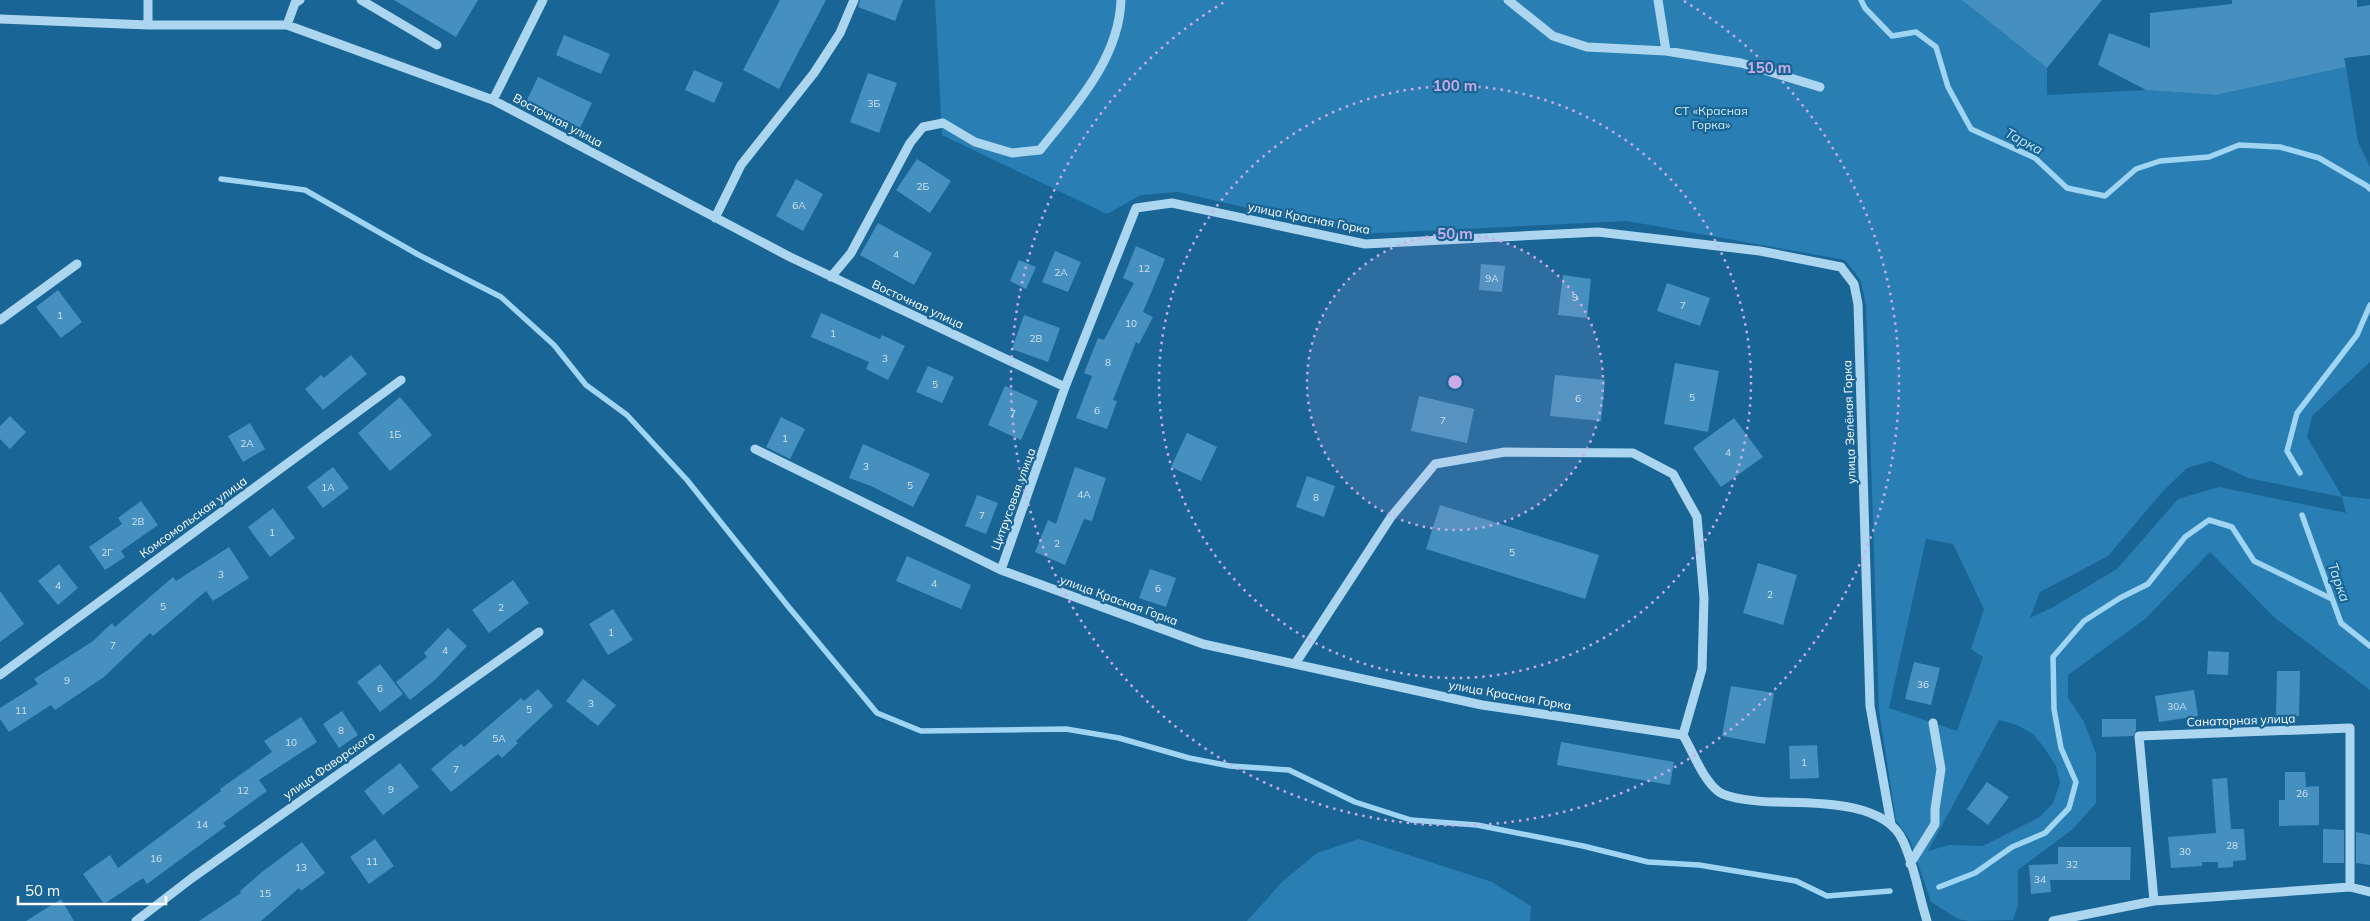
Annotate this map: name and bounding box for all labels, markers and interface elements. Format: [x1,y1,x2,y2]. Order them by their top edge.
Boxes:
text: 150 m [1747,58,1791,77]
text: 100 m [1433,76,1477,95]
street label: Восточная улица [511,90,605,150]
house number: 3Б [868,97,881,110]
park label: СТ «Красная Горка» [1674,103,1748,132]
water label: Тарка [2002,124,2047,159]
house number: 2Б [917,180,930,193]
house number: 6А [792,199,806,212]
street label: улица Красная Горка [1247,199,1371,237]
text: 50 m [1437,224,1473,243]
house number: 4 [893,248,899,261]
house number: 12 [1138,262,1150,275]
house number: 2А [1054,266,1068,279]
house number: 9А [1485,272,1499,285]
street label: Восточная улица [870,276,966,332]
house number: 9 [1572,291,1578,304]
house number: 7 [1680,299,1686,312]
house number: 1 [57,309,63,322]
house number: 10 [1125,317,1137,330]
house number: 1 [830,327,836,340]
house number: 2В [1030,332,1043,345]
house number: 3 [882,352,888,365]
house number: 8 [1105,356,1111,369]
street label: улица Зелёная Горка [1839,360,1859,484]
centre of rings [1446,373,1464,391]
house number: 5 [932,378,938,391]
house number: 5 [1689,391,1695,404]
house number: 6 [1575,392,1581,405]
house number: 6 [1094,404,1100,417]
house number: 7 [1010,407,1016,420]
house number: 7 [1440,414,1446,427]
house number: 1Б [389,428,402,441]
house number: 1 [782,432,788,445]
house number: 2А [240,437,254,450]
street label: Цитрусовая улица [988,446,1038,552]
house number: 4 [1725,446,1731,459]
house number: 3 [863,460,869,473]
street label: Комсомольская улица [136,473,250,561]
house number: 5 [907,479,913,492]
house number: 1А [321,481,335,494]
house number: 4А [1077,488,1091,501]
house number: 8 [1313,491,1319,504]
house number: 7 [979,509,985,522]
house number: 2В [132,515,145,528]
house number: 1 [269,526,275,539]
house number: 2 [1054,537,1060,550]
house number: 2Г [101,546,113,559]
house number: 5 [1509,546,1515,559]
water label: Тарка [2324,560,2355,605]
house number: 3 [218,568,224,581]
street label: улица Красная Горка [1058,572,1180,628]
house number: 4 [931,577,937,590]
house number: 4 [55,579,61,592]
house number: 6 [1155,582,1161,595]
house number: 2 [1767,588,1773,601]
house number: 5 [160,600,166,613]
house number: 2 [498,601,504,614]
house number: 1 [608,626,614,639]
house number: 7 [110,639,116,652]
house number: 4 [442,644,448,657]
house number: 9 [64,674,70,687]
street label: улица Красная Горка [1448,677,1572,713]
house number: 36 [1917,678,1929,691]
house number: 6 [377,682,383,695]
house number: 3 [588,697,594,710]
house number: 30А [2167,700,2187,713]
house number: 5 [526,703,532,716]
house number: 11 [15,704,27,717]
street label: Санаторная улица [2186,711,2296,729]
house number: 8 [338,724,344,737]
street label: улица Фаворского [280,728,378,802]
house number: 5А [492,732,506,745]
house number: 10 [285,736,297,749]
house number: 1 [1801,756,1807,769]
house number: 7 [453,763,459,776]
house number: 9 [388,783,394,796]
house number: 12 [237,784,249,797]
house number: 26 [2296,787,2308,800]
house number: 14 [196,818,208,831]
house number: 28 [2226,839,2238,852]
house number: 30 [2179,845,2191,858]
house number: 16 [150,852,162,865]
house number: 11 [366,855,378,868]
house number: 32 [2066,858,2078,871]
house number: 13 [295,861,307,874]
house number: 34 [2034,873,2046,886]
scale bar [18,874,165,906]
text: 50 m [25,881,60,900]
house number: 15 [259,887,271,900]

